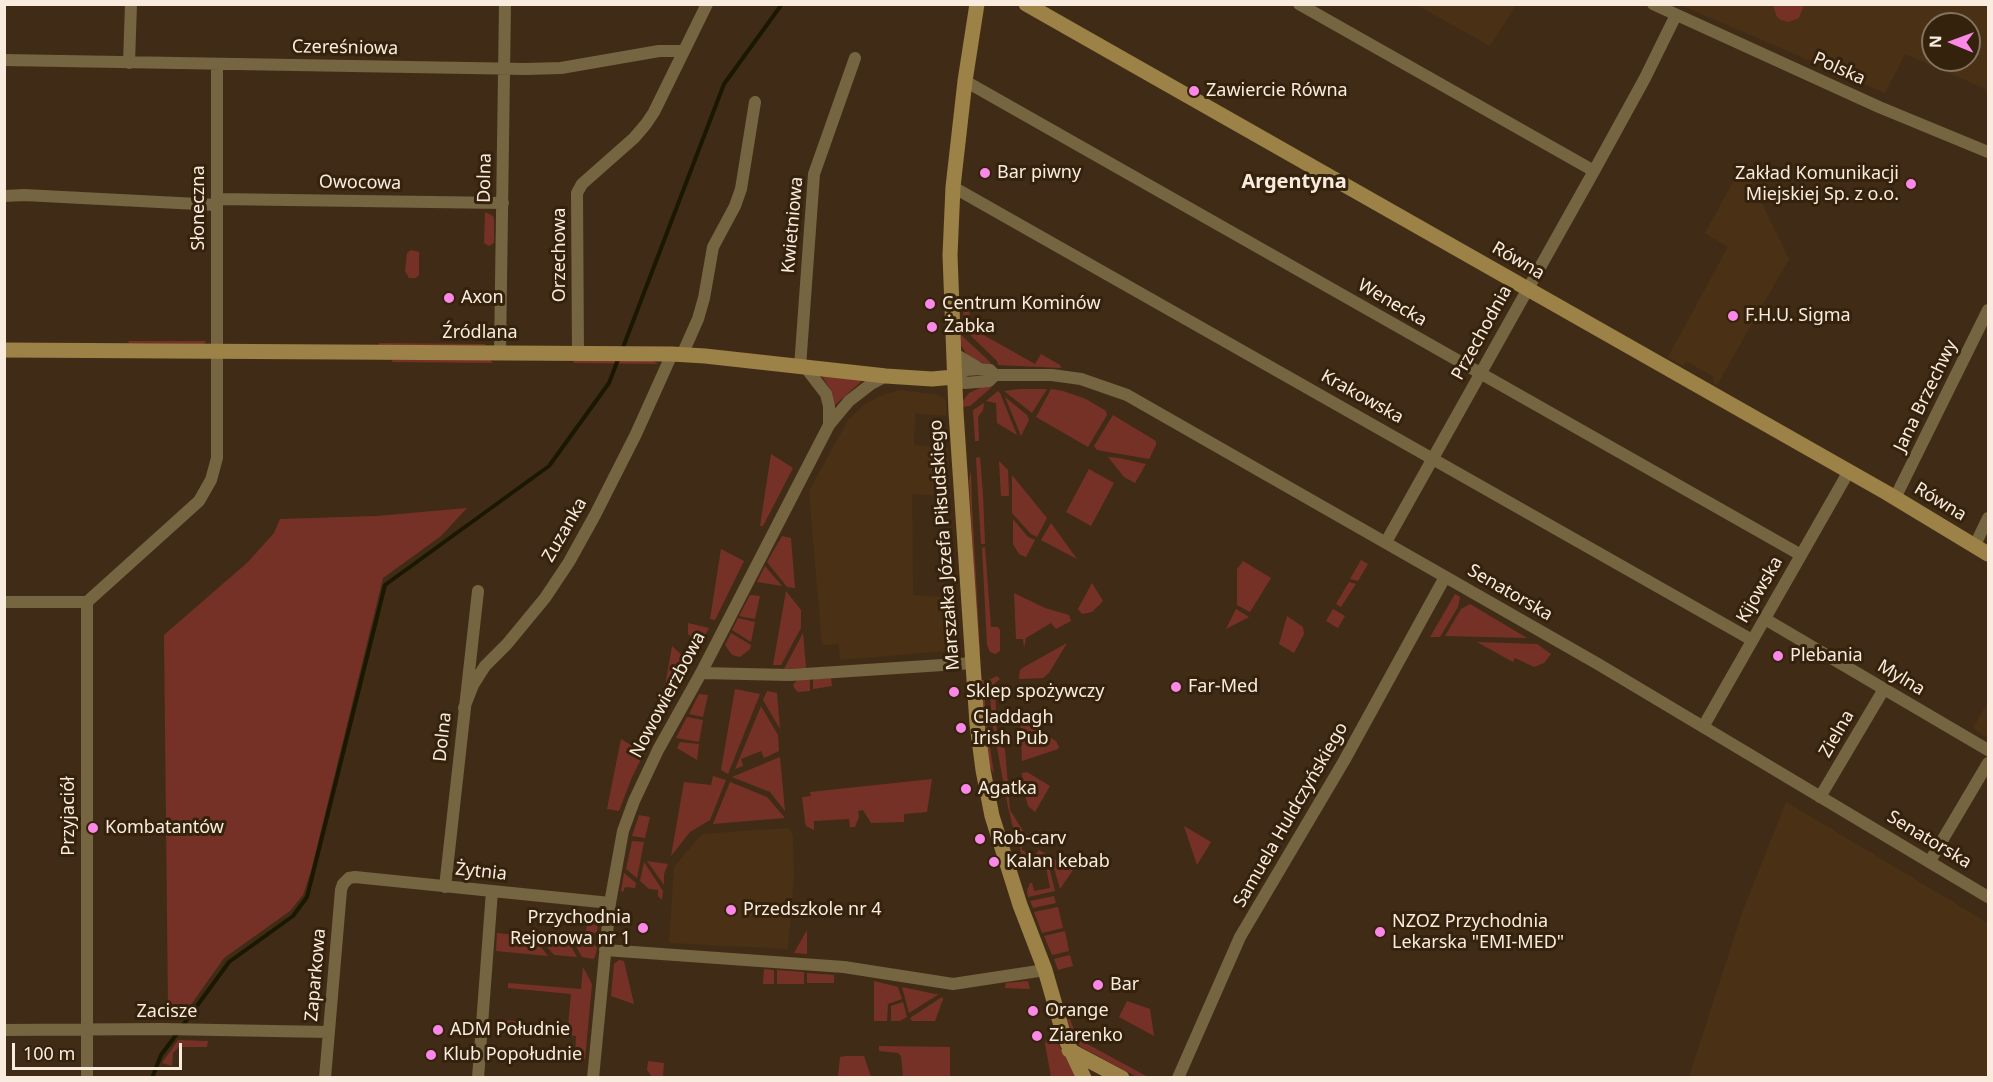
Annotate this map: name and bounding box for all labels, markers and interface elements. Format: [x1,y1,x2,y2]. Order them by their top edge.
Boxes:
north arrow [1921,12,1981,72]
text: N [1924,35,1946,48]
street label: Czereśniowa [292,36,398,60]
street label: Polska [1810,48,1868,90]
place label: Zawiercie Równa [1206,80,1348,102]
marker: Zawiercie Równa [1187,84,1201,98]
street label: Dolna [474,153,496,203]
place label: Bar piwny [997,162,1081,184]
place label: Zakład Komunikacji Miejskiej Sp. z o.o. [1735,163,1899,206]
street label: Słoneczna [188,165,210,251]
marker: Bar piwny [978,166,992,180]
district label: Argentyna [1241,170,1347,194]
street label: Owocowa [319,171,401,195]
street label: Kwietniowa [778,176,808,274]
marker: Zakład Komunikacji Miejskiej Sp. z o.o. [1904,177,1918,191]
street label: Orzechowa [549,208,571,302]
street label: Równa [1488,237,1548,285]
street label: Wenecka [1354,275,1430,331]
street label: Przechodnia [1447,282,1517,384]
place label: Axon [461,287,504,309]
marker: Axon [442,291,456,305]
place label: Centrum Kominów [942,293,1101,315]
marker: Centrum Kominów [923,297,937,311]
place label: F.H.U. Sigma [1745,305,1851,327]
marker: F.H.U. Sigma [1726,309,1740,323]
place label: Żabka [944,316,995,338]
marker: Żabka [925,320,939,334]
street label: Źródlana [442,322,518,344]
street label: Jana Brzechwy [1890,337,1962,455]
street label: Krakowska [1317,366,1407,428]
street label: Marszałka Józefa Piłsudskiego [925,419,965,671]
street label: Równa [1910,478,1970,526]
street label: Zuzanka [538,494,592,566]
street label: Kijowska [1732,553,1788,627]
street label: Senatorska [1464,560,1556,626]
street label: Nowowierzbowa [626,628,710,762]
place label: Plebania [1790,645,1863,667]
marker: Plebania [1771,649,1785,663]
street label: Mylna [1873,656,1929,700]
place label: Far-Med [1188,676,1258,698]
marker: Far-Med [1169,680,1183,694]
place label: Sklep spożywczy [966,681,1105,703]
marker: Sklep spożywczy [947,685,961,699]
place label: Claddagh Irish Pub [973,707,1054,750]
street label: Zielna [1815,707,1859,761]
street label: Dolna [430,711,456,763]
street label: Samuela Huldczyńskiego [1229,719,1353,911]
marker: Claddagh Irish Pub [954,721,968,735]
street label: Przyjaciół [58,776,80,856]
place label: Agatka [978,778,1037,800]
marker: Agatka [959,782,973,796]
street label: Senatorska [1883,806,1975,874]
place label: Kombatantów [105,817,224,839]
marker: Kombatantów [86,821,100,835]
place label: Rob-carv [992,828,1066,850]
marker: Rob-carv [973,832,987,846]
place label: Kalan kebab [1006,851,1110,873]
marker: Kalan kebab [987,855,1001,869]
street label: Żytnia [454,859,508,885]
place label: Przedszkole nr 4 [743,899,882,921]
marker: Przedszkole nr 4 [724,903,738,917]
place label: Przychodnia Rejonowa nr 1 [510,907,631,950]
place label: NZOZ Przychodnia Lekarska "EMI-MED" [1392,911,1564,954]
marker: Przychodnia Rejonowa nr 1 [636,921,650,935]
marker: NZOZ Przychodnia Lekarska "EMI-MED" [1373,925,1387,939]
street label: Zaparkowa [301,928,331,1022]
place label: Bar [1110,974,1139,996]
marker: Bar [1091,978,1105,992]
place label: Orange [1045,1000,1109,1022]
street label: Zacisze [137,1001,197,1023]
marker: Orange [1026,1004,1040,1018]
place label: ADM Południe [450,1019,570,1041]
marker: ADM Południe [431,1023,445,1037]
place label: Ziarenko [1049,1025,1123,1047]
marker: Ziarenko [1030,1029,1044,1043]
scale bar [15,1031,184,1069]
text: 100 m [23,1041,75,1065]
place label: Klub Popołudnie [443,1044,582,1066]
marker: Klub Popołudnie [424,1048,438,1062]

